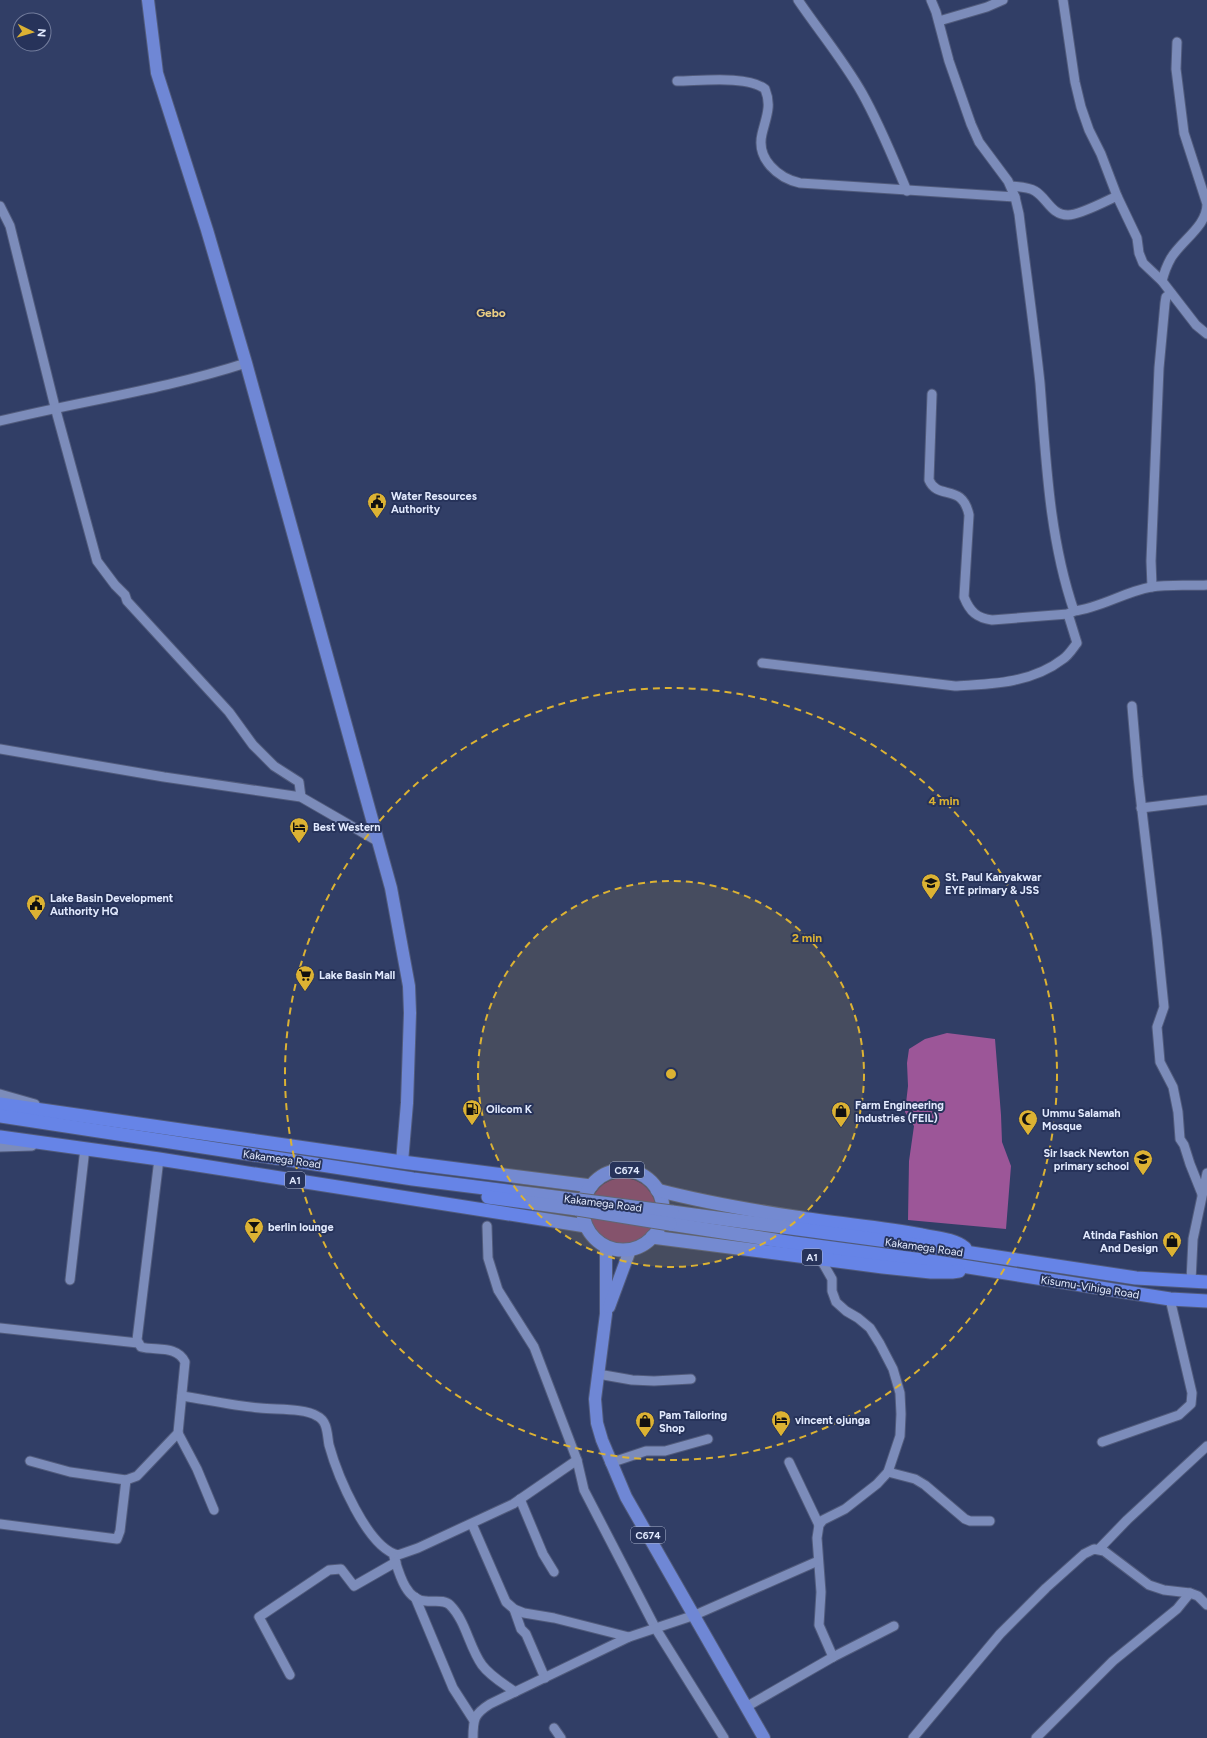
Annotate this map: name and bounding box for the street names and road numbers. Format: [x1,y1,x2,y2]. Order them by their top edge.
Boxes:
street label: Kakamega Road [242,1148,322,1171]
road number: C674 [610,1162,644,1178]
road number: A1 [285,1172,305,1188]
street label: Kakamega Road [563,1192,643,1215]
street label: Kakamega Road [884,1236,964,1259]
road number: A1 [802,1249,822,1265]
street label: Kisumu-Vihiga Road [1040,1273,1140,1302]
road number: C674 [631,1527,665,1543]

